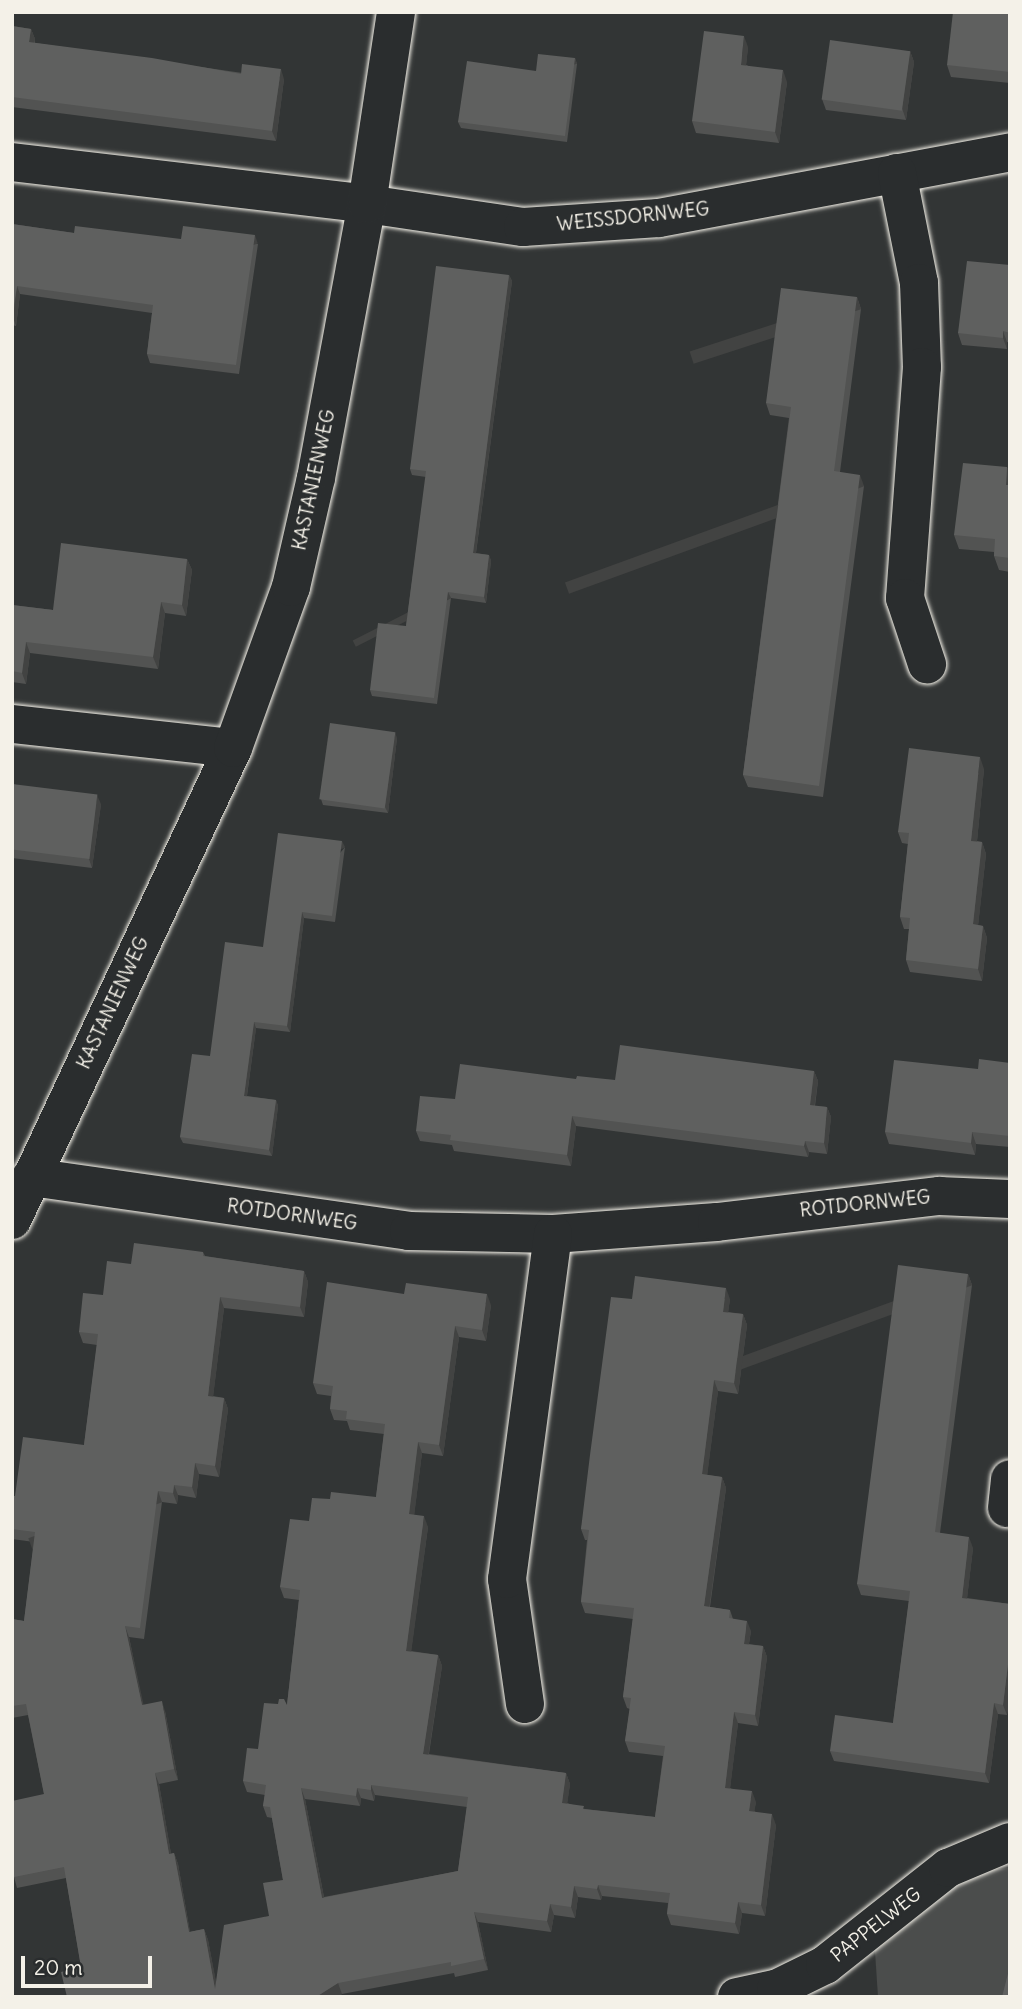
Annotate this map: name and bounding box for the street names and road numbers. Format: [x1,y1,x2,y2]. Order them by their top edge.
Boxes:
street label: WEISSDORNWEG [556,198,710,236]
street label: KASTANIENWEG [288,407,340,553]
street label: KASTANIENWEG [72,933,154,1073]
street label: ROTDORNWEG [799,1186,931,1222]
street label: ROTDORNWEG [225,1195,359,1235]
street label: PAPPELWEG [826,1883,926,1967]

